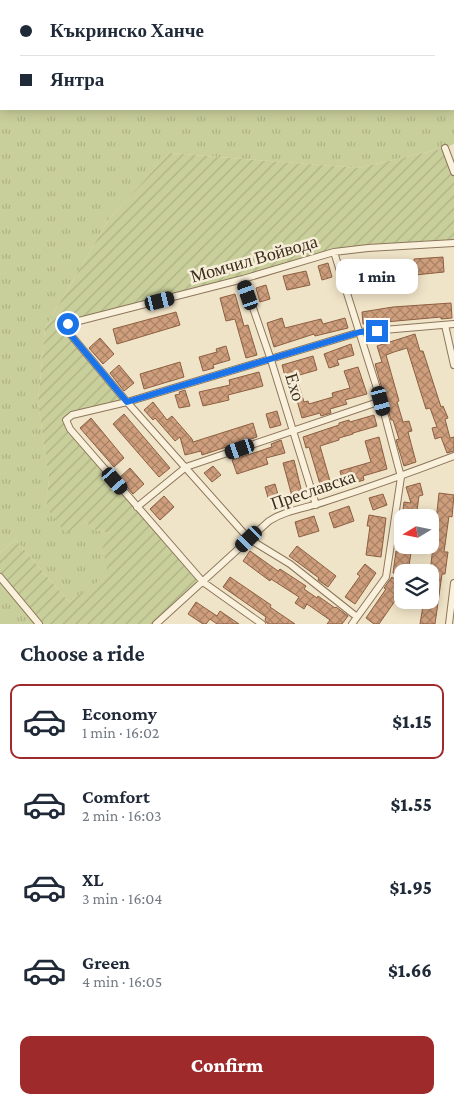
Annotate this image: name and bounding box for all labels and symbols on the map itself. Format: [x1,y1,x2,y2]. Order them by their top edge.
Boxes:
street label: Момчил Войвода [188,231,320,287]
callout: 1 min [336,258,418,294]
car [236,278,259,312]
car [143,290,176,312]
route start [57,313,79,335]
route end [366,320,388,342]
street label: Ехо [281,371,309,403]
car [369,385,392,417]
car [223,437,256,461]
car [99,465,130,497]
street label: Преславска [268,466,358,514]
north arrow [394,509,439,554]
car [232,523,265,555]

